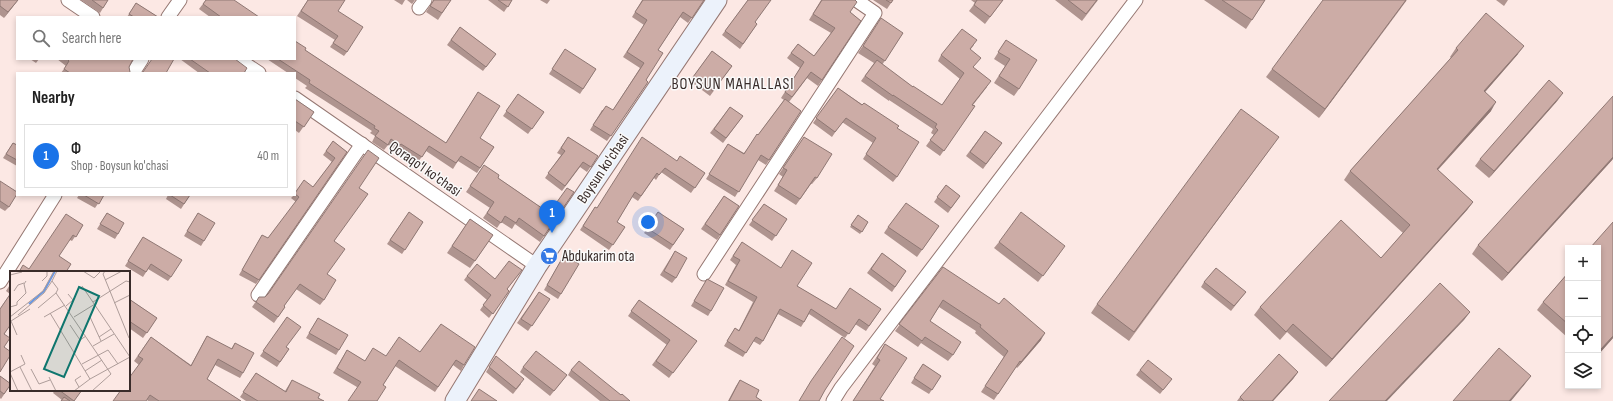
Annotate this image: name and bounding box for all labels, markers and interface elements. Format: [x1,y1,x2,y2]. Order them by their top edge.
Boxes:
search box [16,16,296,60]
icon: search [30,27,52,49]
text: Search here [62,29,122,48]
district label: BOYSUN MAHALLASI [671,75,795,94]
text: Nearby [32,88,75,108]
street label: Boysun ko'chasi [573,131,633,207]
street label: Qoraqo'l ko'chasi [385,137,465,201]
text: Ф [71,139,81,158]
text: 1 [43,148,49,164]
text: 40 m [257,148,279,164]
text: Shop · Boysun ko'chasi [71,158,169,174]
pin: 1 [539,200,565,233]
your location [638,212,658,232]
map controls [1565,245,1601,389]
button: + [1565,245,1601,281]
supermarket icon: Abdukarim ota [539,246,559,266]
place label: Abdukarim ota [561,247,635,266]
inset map [10,271,130,391]
button: − [1565,281,1601,317]
button: locate [1565,317,1601,353]
button: layers [1565,353,1601,389]

